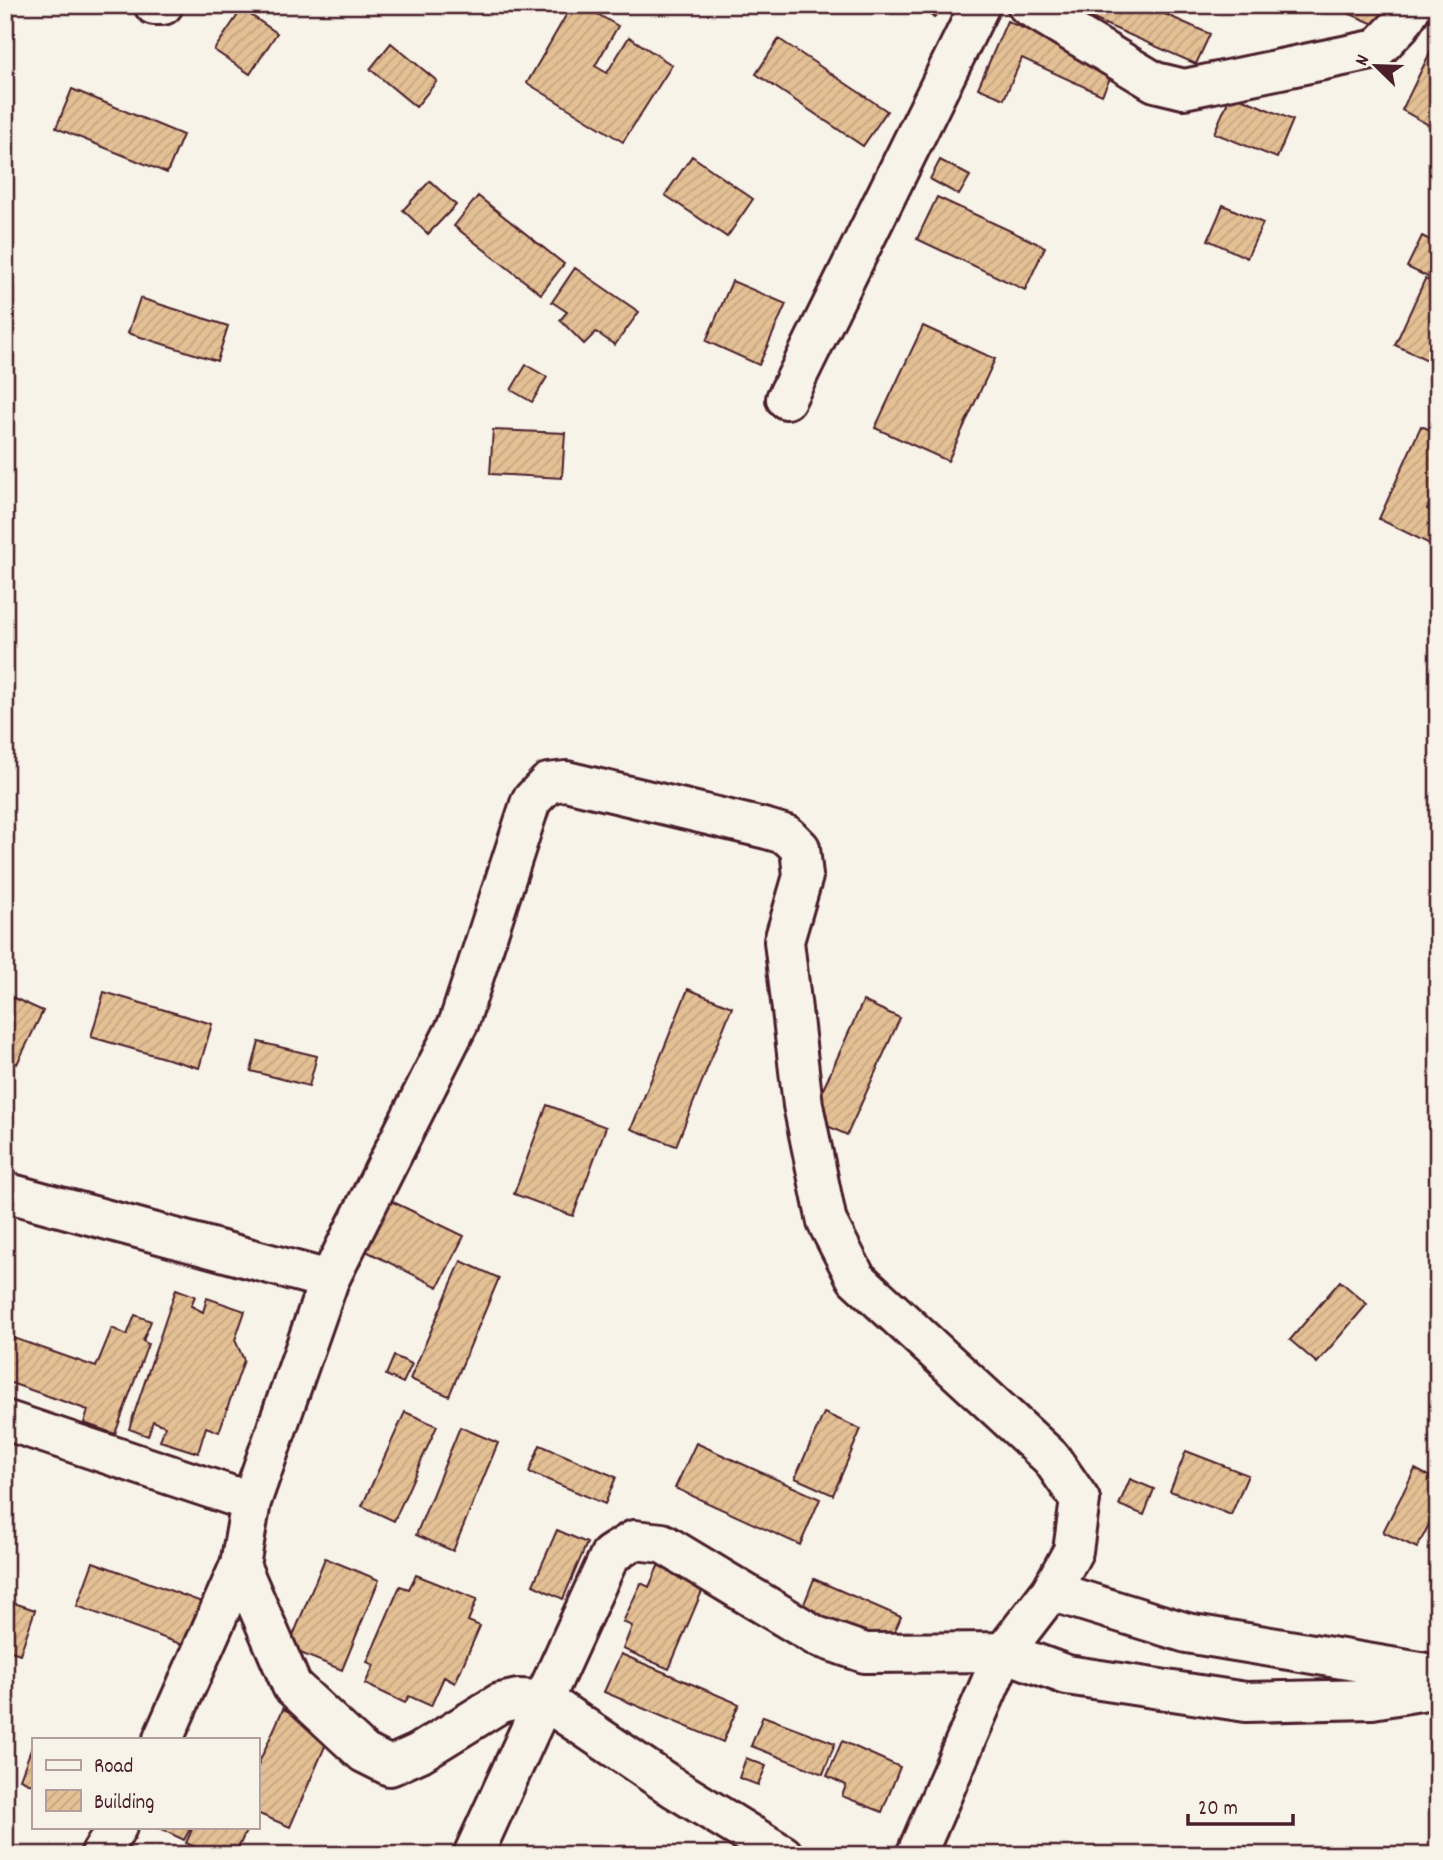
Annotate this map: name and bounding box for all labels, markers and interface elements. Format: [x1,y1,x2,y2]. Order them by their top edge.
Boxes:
north arrow [1342,32,1412,102]
text: N [1349,51,1378,70]
legend [32,1738,259,1828]
text: Road [94,1753,133,1783]
scale bar [1188,1783,1292,1827]
text: Building [94,1789,154,1819]
text: 20 m [1198,1795,1238,1825]

